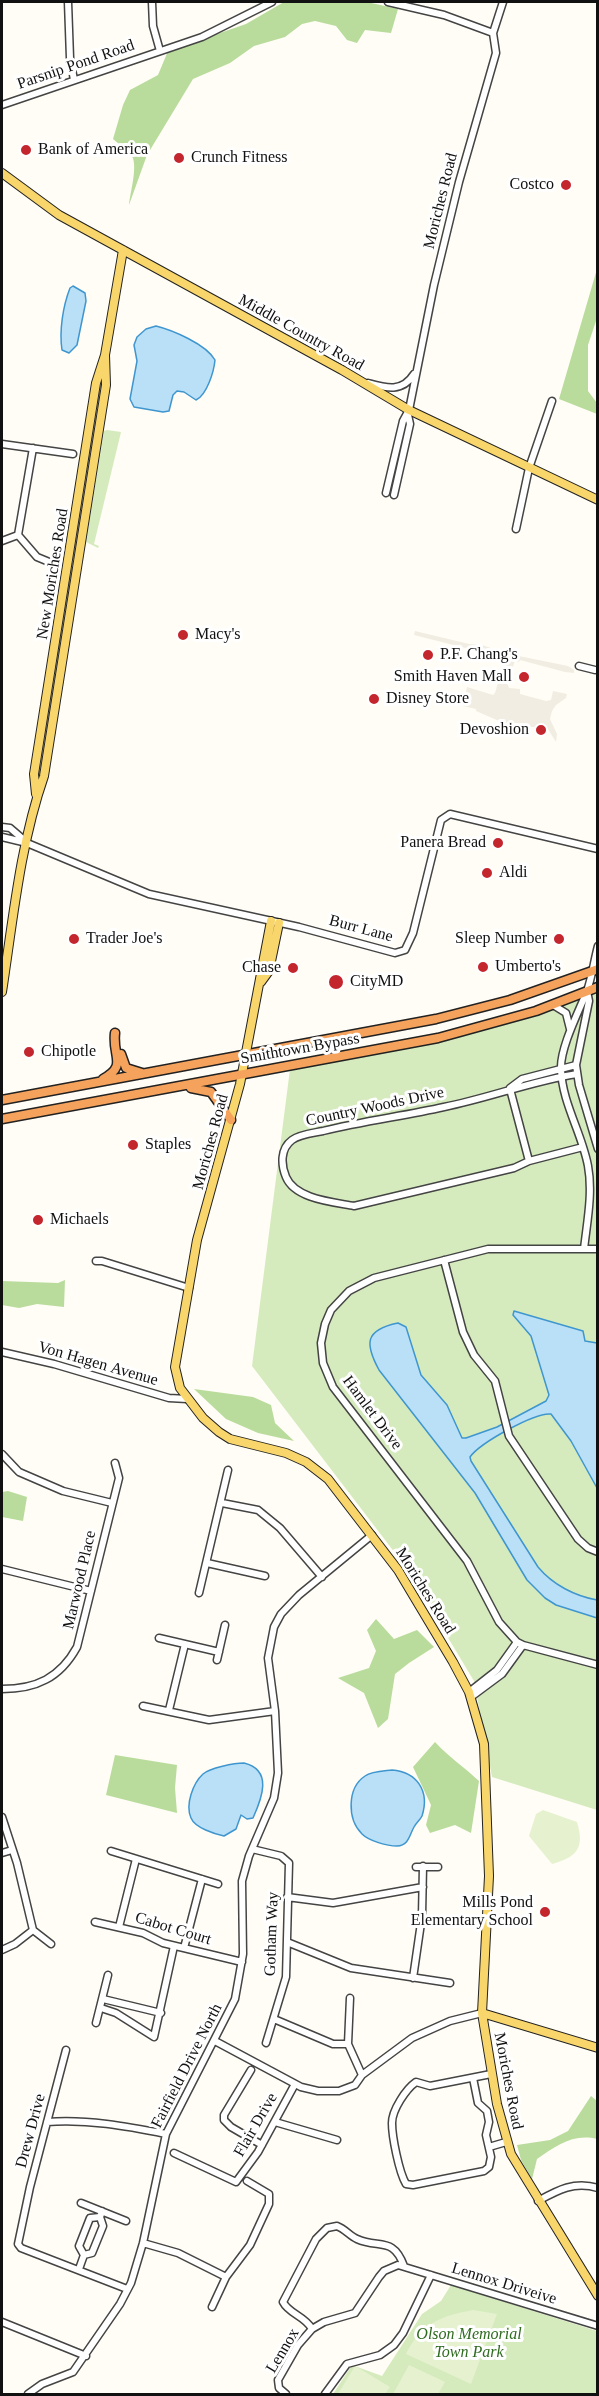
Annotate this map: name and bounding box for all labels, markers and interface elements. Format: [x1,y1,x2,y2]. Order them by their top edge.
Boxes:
street label: Parsnip Pond Road [15,36,137,94]
place label: Bank of America [38,140,148,160]
marker: Bank of America [19,143,33,157]
place label: Crunch Fitness [191,148,287,168]
marker: Crunch Fitness [172,151,186,165]
street label: Moriches Road [420,151,462,251]
place label: Costco [510,175,554,195]
marker: Costco [559,178,573,192]
street label: Middle Country Road [235,291,367,375]
street label: New Moriches Road [33,507,73,641]
place label: Macy's [195,625,241,645]
marker: Macy's [176,628,190,642]
place label: P.F. Chang's [440,645,518,665]
marker: P.F. Chang's [421,648,435,662]
place label: Smith Haven Mall [394,667,512,687]
marker: Smith Haven Mall [517,670,531,684]
place label: Disney Store [386,689,469,709]
marker: Disney Store [367,692,381,706]
place label: Devoshion [460,720,529,740]
marker: Devoshion [534,723,548,737]
place label: Panera Bread [400,833,486,853]
marker: Panera Bread [491,836,505,850]
place label: Aldi [499,863,527,883]
marker: Aldi [480,866,494,880]
street label: Burr Lane [327,911,395,947]
place label: Trader Joe's [86,929,163,949]
place label: Sleep Number [455,929,547,949]
marker: Trader Joe's [67,932,81,946]
marker: Sleep Number [552,932,566,946]
place label: Umberto's [495,957,561,977]
place label: Chase [242,958,281,978]
marker: Umberto's [476,960,490,974]
marker: Chase [286,961,300,975]
place label: CityMD [350,972,403,992]
marker: CityMD [327,973,345,991]
street label: Smithtown Bypass [239,1029,361,1069]
place label: Chipotle [41,1042,96,1062]
marker: Chipotle [22,1045,36,1059]
street label: Country Woods Drive [304,1083,446,1131]
street label: Moriches Road [189,1092,233,1192]
place label: Staples [145,1135,191,1155]
marker: Staples [126,1138,140,1152]
place label: Michaels [50,1210,109,1230]
marker: Michaels [31,1213,45,1227]
street label: Von Hagen Avenue [36,1338,160,1390]
street label: Hamlet Drive [338,1372,406,1454]
street label: Marwood Place [59,1529,101,1631]
street label: Moriches Road [391,1544,459,1638]
street label: Gotham Way [261,1891,283,1977]
place label: Mills Pond Elementary School [411,1893,533,1931]
marker: Mills Pond Elementary School [538,1905,552,1919]
street label: Cabot Court [133,1908,213,1950]
street label: Fairfield Drive North [147,2001,227,2131]
street label: Moriches Road [489,2031,527,2131]
street label: Flair Drive [230,2090,282,2160]
street label: Drew Drive [12,2092,50,2170]
street label: Lennox Driveive [449,2259,559,2309]
street label: Lennox [262,2325,304,2377]
park label: Olson Memorial Town Park [416,2325,522,2363]

